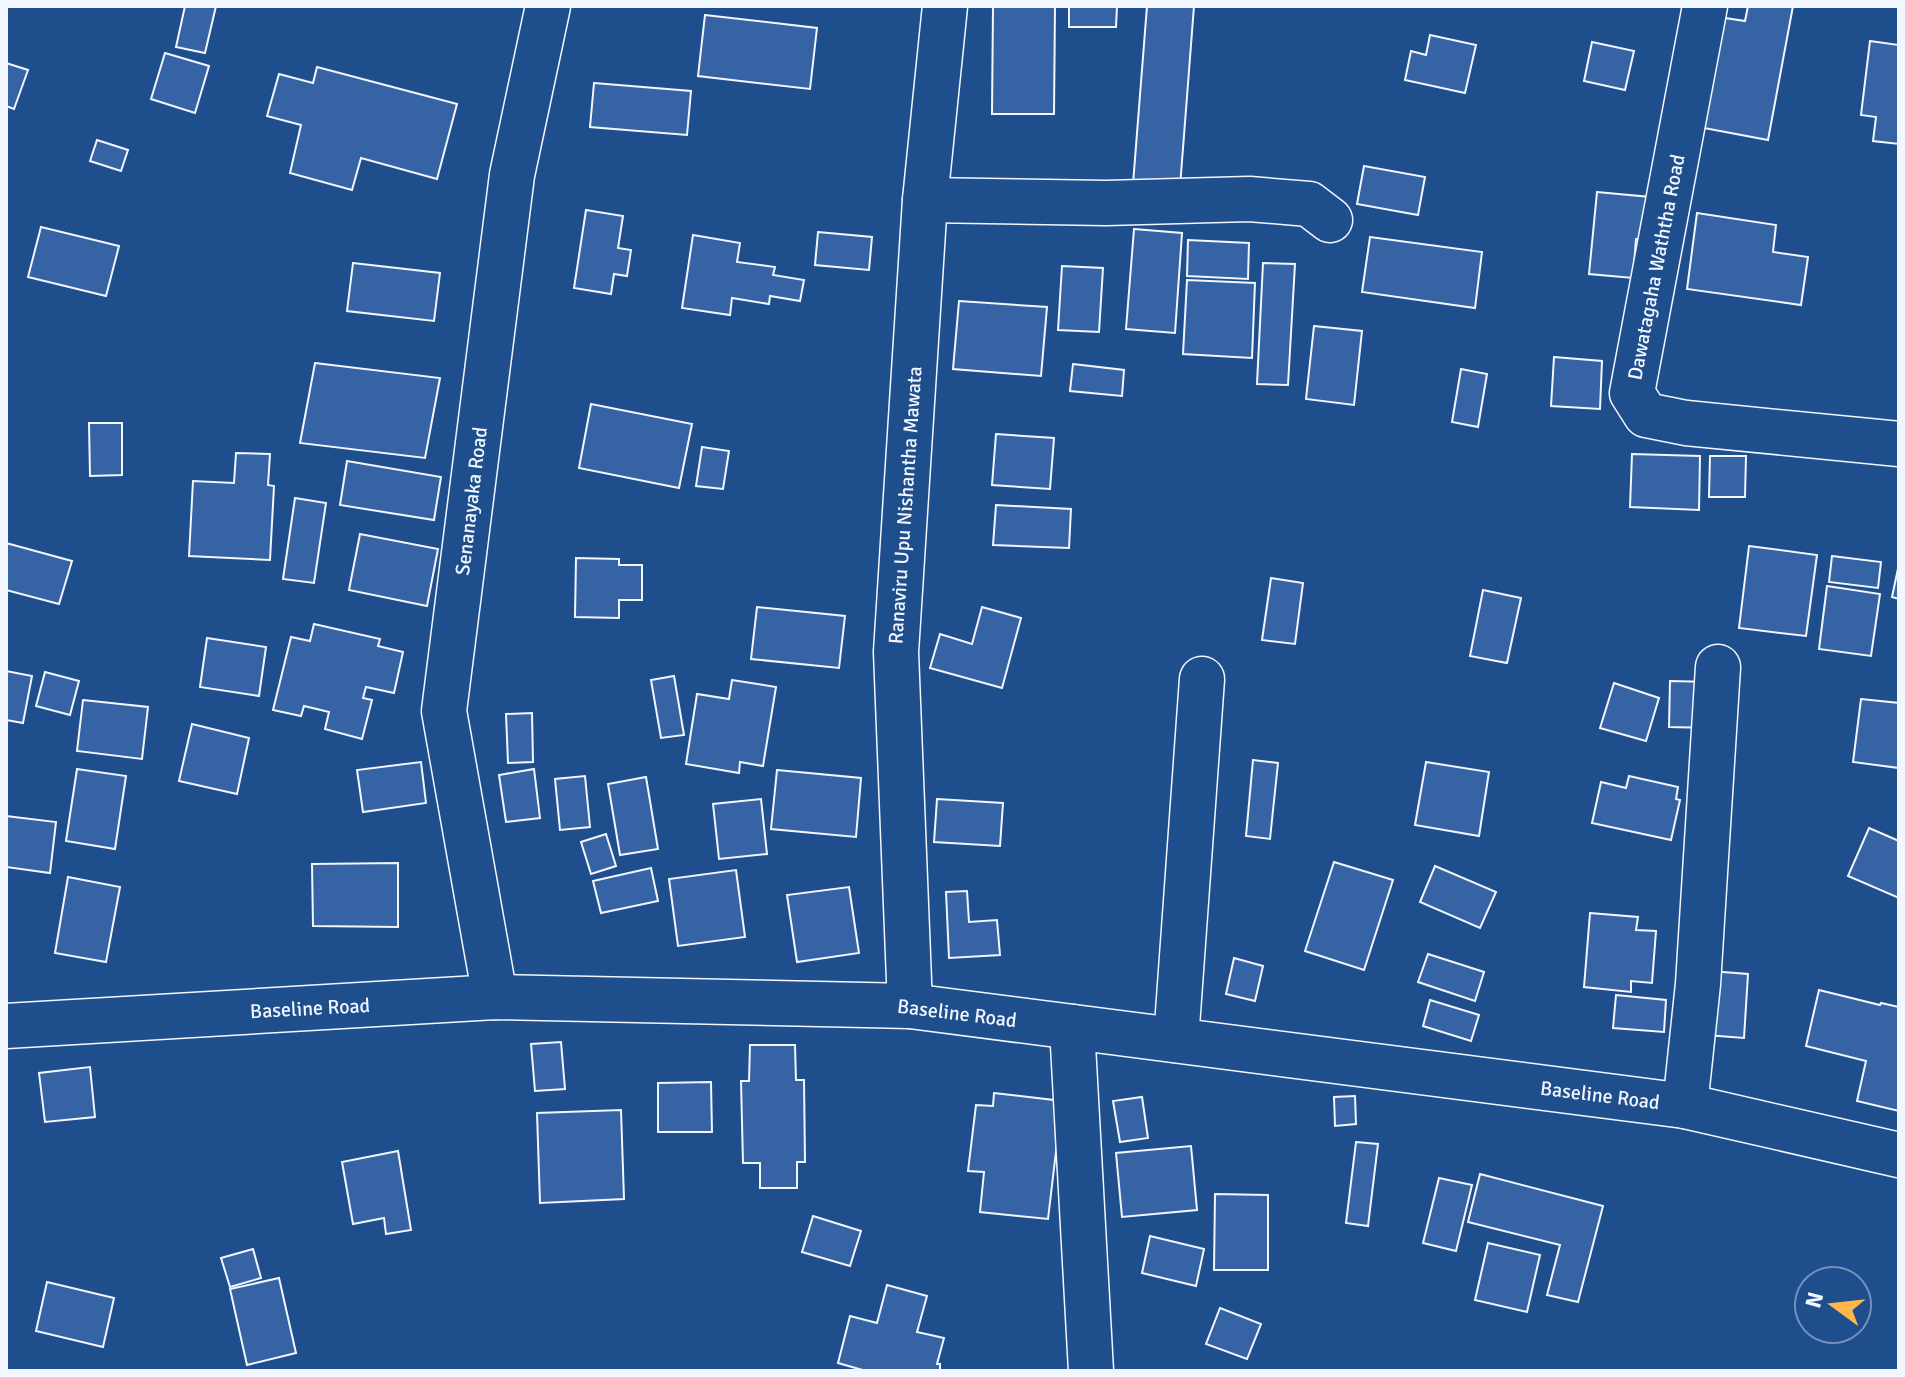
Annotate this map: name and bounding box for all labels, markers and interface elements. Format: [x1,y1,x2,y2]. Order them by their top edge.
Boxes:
street label: Dawatagaha Waththa Road [1622,152,1691,382]
street label: Ranaviru Upu Nishantha Mawata [883,365,928,645]
street label: Senanayaka Road [450,425,493,577]
street label: Baseline Road [249,993,371,1024]
street label: Baseline Road [896,994,1018,1033]
street label: Baseline Road [1539,1076,1661,1115]
north arrow [1793,1265,1873,1345]
text: N [1799,1289,1829,1311]

